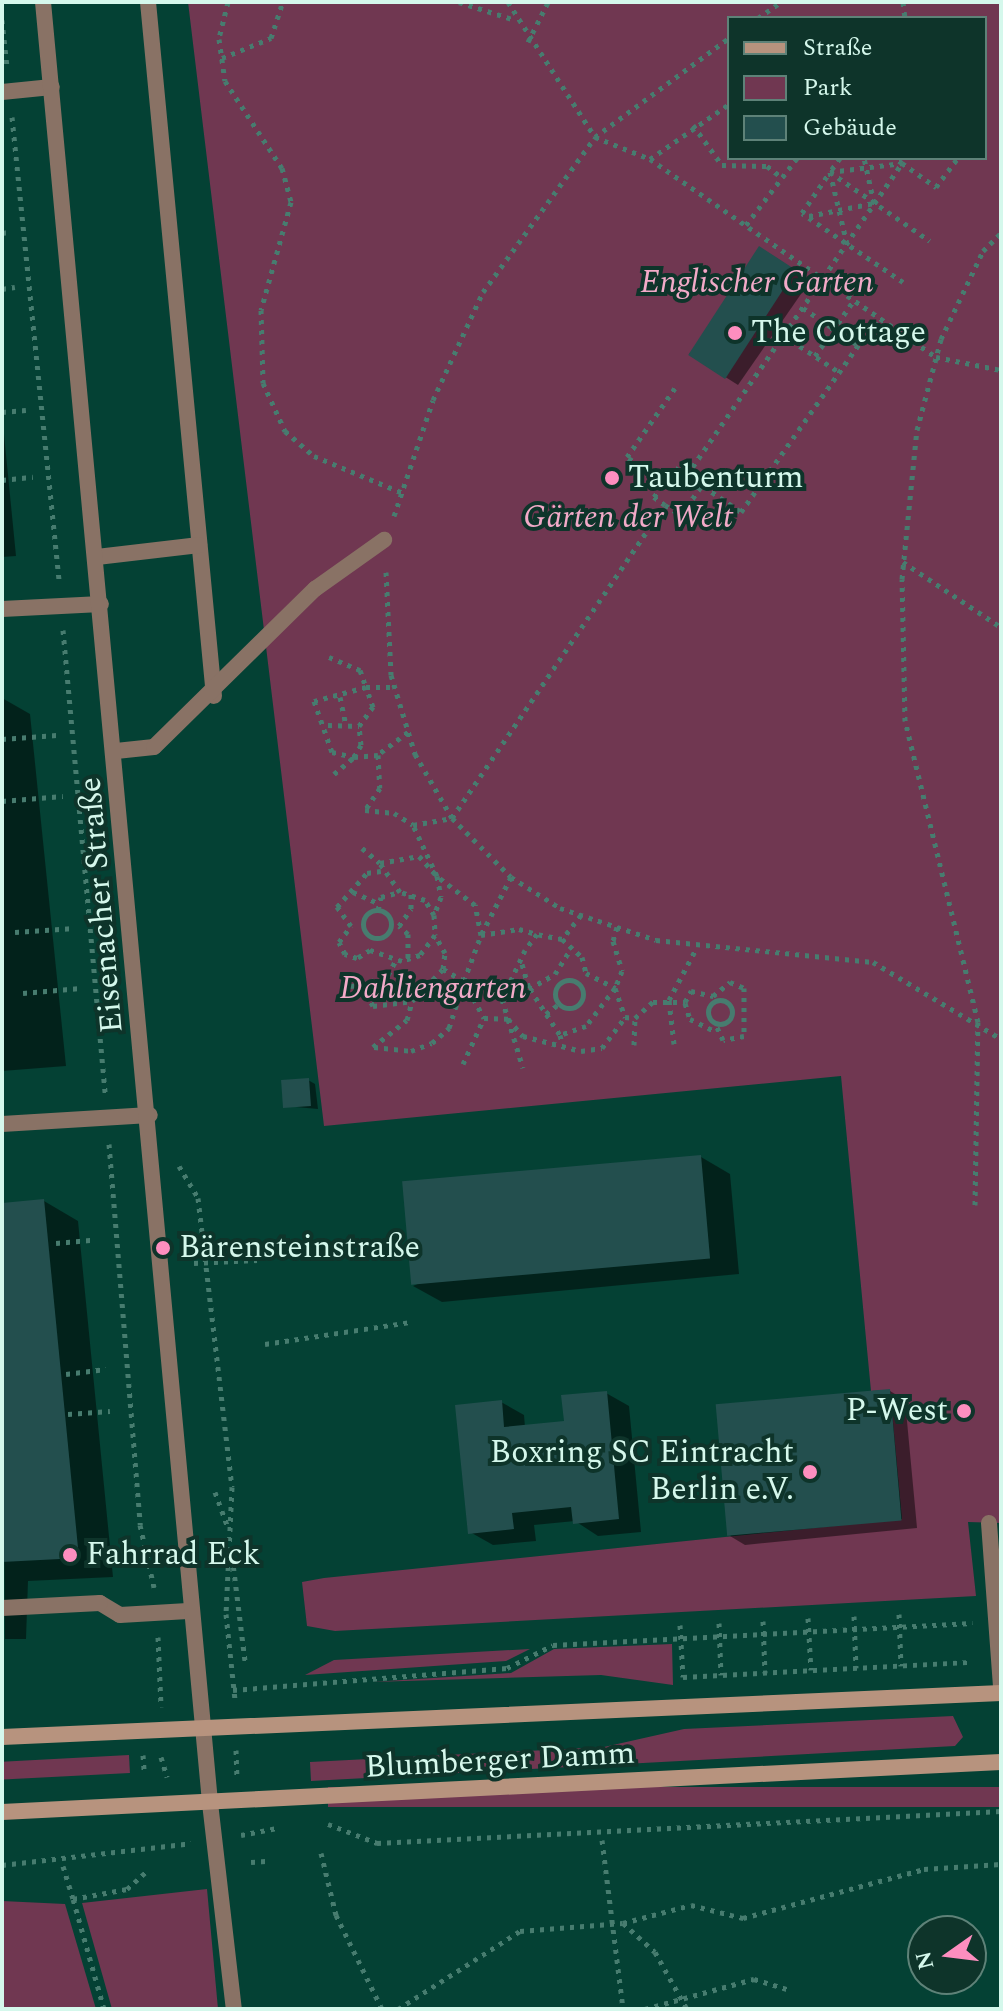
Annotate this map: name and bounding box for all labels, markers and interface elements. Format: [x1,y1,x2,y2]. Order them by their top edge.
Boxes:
legend [727,16,987,160]
text: Straße [803,30,872,66]
text: Park [803,70,853,106]
text: Gebäude [803,110,897,146]
park label: Englischer Garten [640,264,874,302]
place label: The Cottage [751,314,926,352]
marker: The Cottage [726,324,744,342]
place label: Taubenturm [628,459,804,497]
marker: Taubenturm [603,469,621,487]
park label: Gärten der Welt [523,499,733,537]
street label: Eisenacher Straße [72,775,132,1035]
park label: Dahliengarten [339,970,527,1008]
place label: Bärensteinstraße [179,1229,420,1267]
marker: Bärensteinstraße [154,1239,172,1257]
place label: P-West [846,1392,948,1430]
marker: P-West [955,1402,973,1420]
place label: Boxring SC Eintracht Berlin e.V. [490,1435,794,1510]
marker: Boxring SC Eintracht Berlin e.V. [801,1463,819,1481]
place label: Fahrrad Eck [86,1536,260,1574]
marker: Fahrrad Eck [61,1546,79,1564]
street label: Blumberger Damm [364,1735,636,1787]
north arrow [907,1915,987,1995]
text: N [907,1948,943,1973]

